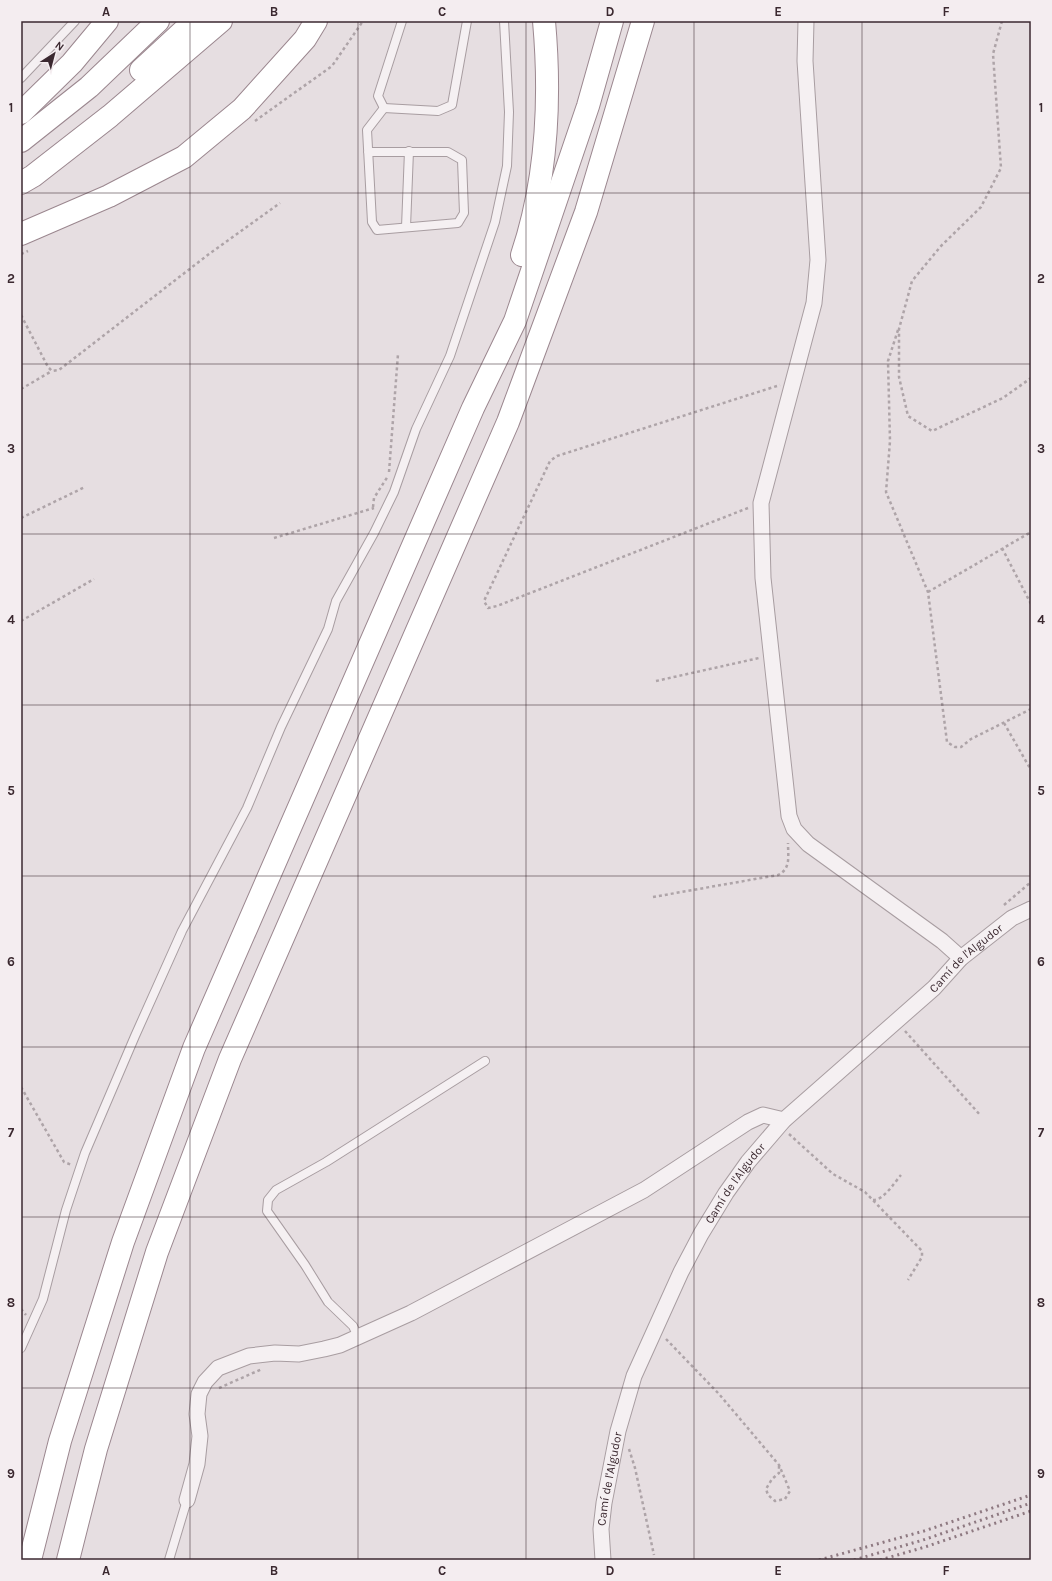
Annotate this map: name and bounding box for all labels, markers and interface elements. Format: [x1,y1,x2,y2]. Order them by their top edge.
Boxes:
text: A [102,4,110,19]
text: B [270,4,278,19]
text: C [438,4,446,19]
text: D [606,4,615,19]
text: E [774,4,782,19]
text: F [942,4,950,19]
north arrow [34,34,74,74]
text: N [53,39,67,54]
text: 1 [9,100,13,115]
text: 1 [1039,100,1043,115]
text: 2 [7,271,15,286]
text: 2 [1037,271,1045,286]
text: 3 [7,441,15,456]
text: 3 [1037,441,1045,456]
text: 4 [7,612,15,627]
text: 4 [1037,612,1045,627]
text: 5 [7,783,15,798]
text: 5 [1037,783,1045,798]
street label: Camí de l'Algudor [927,921,1006,996]
text: 6 [7,954,15,969]
text: 6 [1037,954,1045,969]
text: 7 [8,1125,15,1140]
text: 7 [1038,1125,1045,1140]
street label: Camí de l'Algudor [702,1140,768,1226]
text: 8 [7,1295,15,1310]
text: 8 [1037,1295,1045,1310]
street label: Camí de l'Algudor [594,1430,625,1526]
text: 9 [7,1466,15,1481]
text: 9 [1037,1466,1045,1481]
text: A [102,1563,110,1578]
text: B [270,1563,278,1578]
text: C [438,1563,446,1578]
text: D [606,1563,615,1578]
text: E [774,1563,782,1578]
text: F [942,1563,950,1578]

